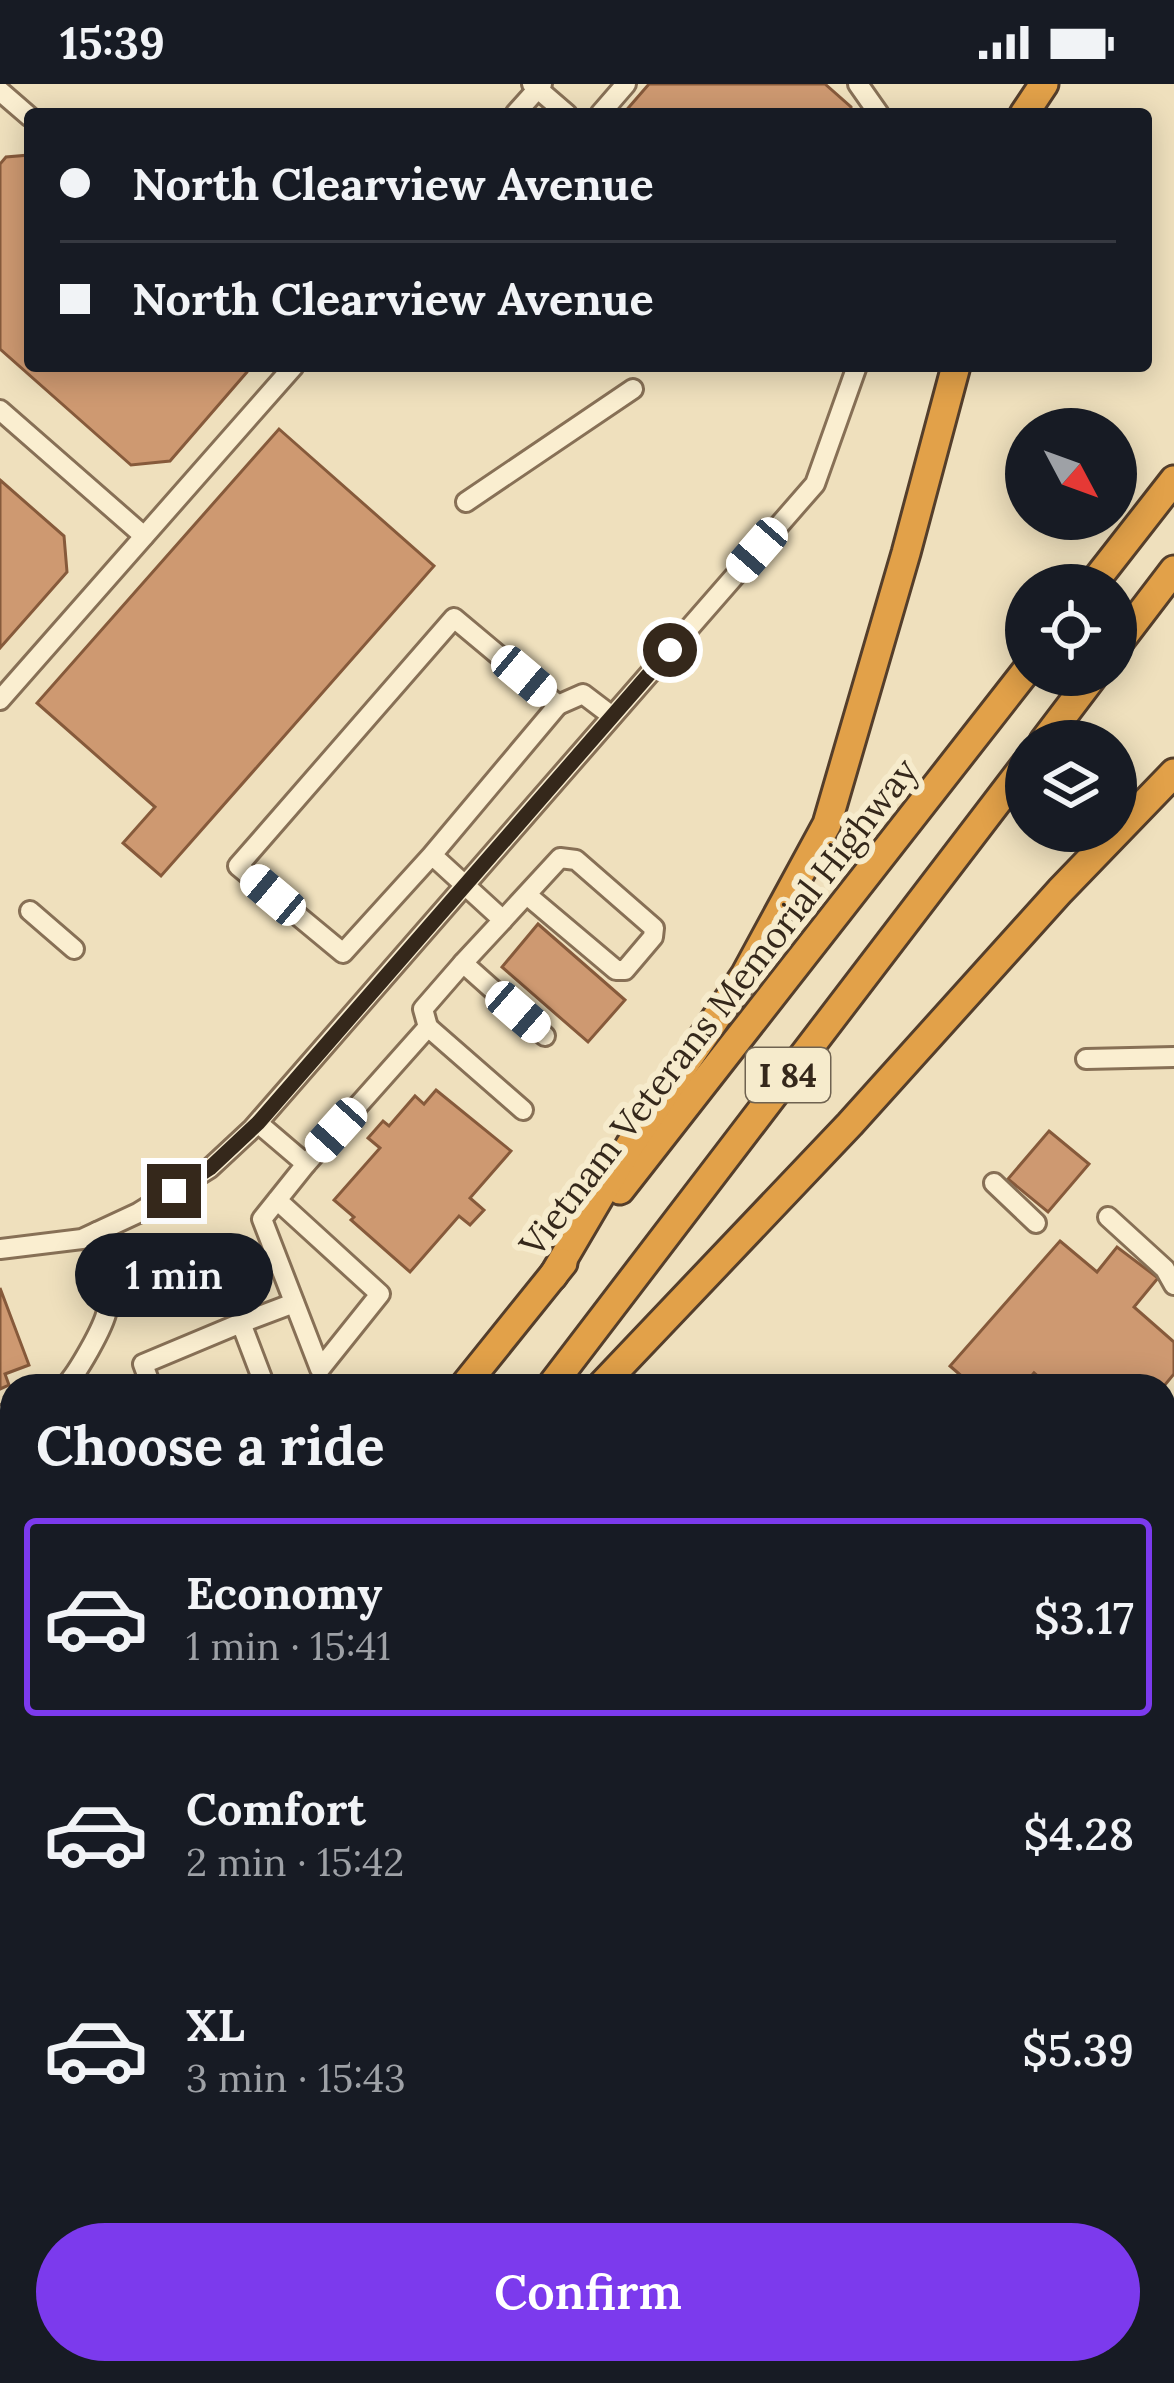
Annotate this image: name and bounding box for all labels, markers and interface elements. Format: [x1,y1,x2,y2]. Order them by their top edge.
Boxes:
text: 15:39 [60,14,165,71]
text: North Clearview Avenue [132,155,654,212]
text: North Clearview Avenue [132,270,654,327]
north arrow [1005,408,1137,540]
map controls [1005,408,1137,852]
car [720,511,794,589]
button: locate [1005,564,1137,696]
route start [643,623,697,677]
car [485,639,563,713]
button: layers [1005,720,1137,852]
street label: Vietnam Veterans Memorial Highway [508,749,927,1266]
car [234,858,312,932]
car [479,975,557,1049]
road number: I 84 [746,1048,830,1102]
car [299,1091,373,1169]
route end [147,1164,201,1218]
callout: 1 min [75,1233,273,1317]
text: 1 min [125,1250,223,1300]
text: Choose a ride [36,1411,385,1480]
icon: car [42,1563,150,1671]
text: Economy [186,1564,382,1621]
text: $3.17 [1034,1589,1134,1646]
text: 1 min · 15:41 [186,1621,391,1671]
icon: car [42,1779,150,1887]
text: Comfort [186,1780,366,1837]
text: $4.28 [1024,1805,1134,1862]
text: 2 min · 15:42 [186,1837,404,1887]
icon: car [42,1995,150,2103]
text: XL [186,1996,245,2053]
text: $5.39 [1022,2021,1134,2078]
text: 3 min · 15:43 [186,2053,406,2103]
button: Confirm [36,2223,1140,2361]

